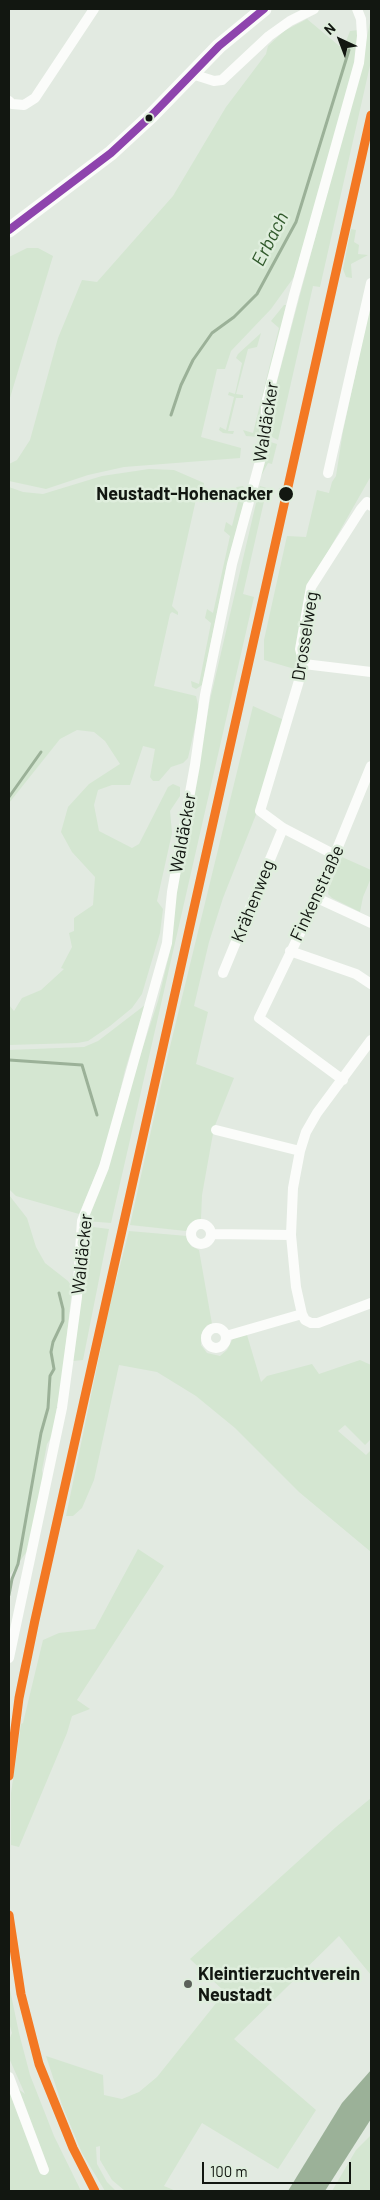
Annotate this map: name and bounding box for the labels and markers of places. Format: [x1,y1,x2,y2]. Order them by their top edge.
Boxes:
unlabelled marker [144,113,154,123]
place label: Neustadt-Hohenacker [96,483,273,505]
marker: Neustadt-Hohenacker [277,485,295,503]
place label: Kleintierzuchtverein Neustadt [198,1963,360,2006]
marker: Kleintierzuchtverein Neustadt [182,1978,194,1990]

